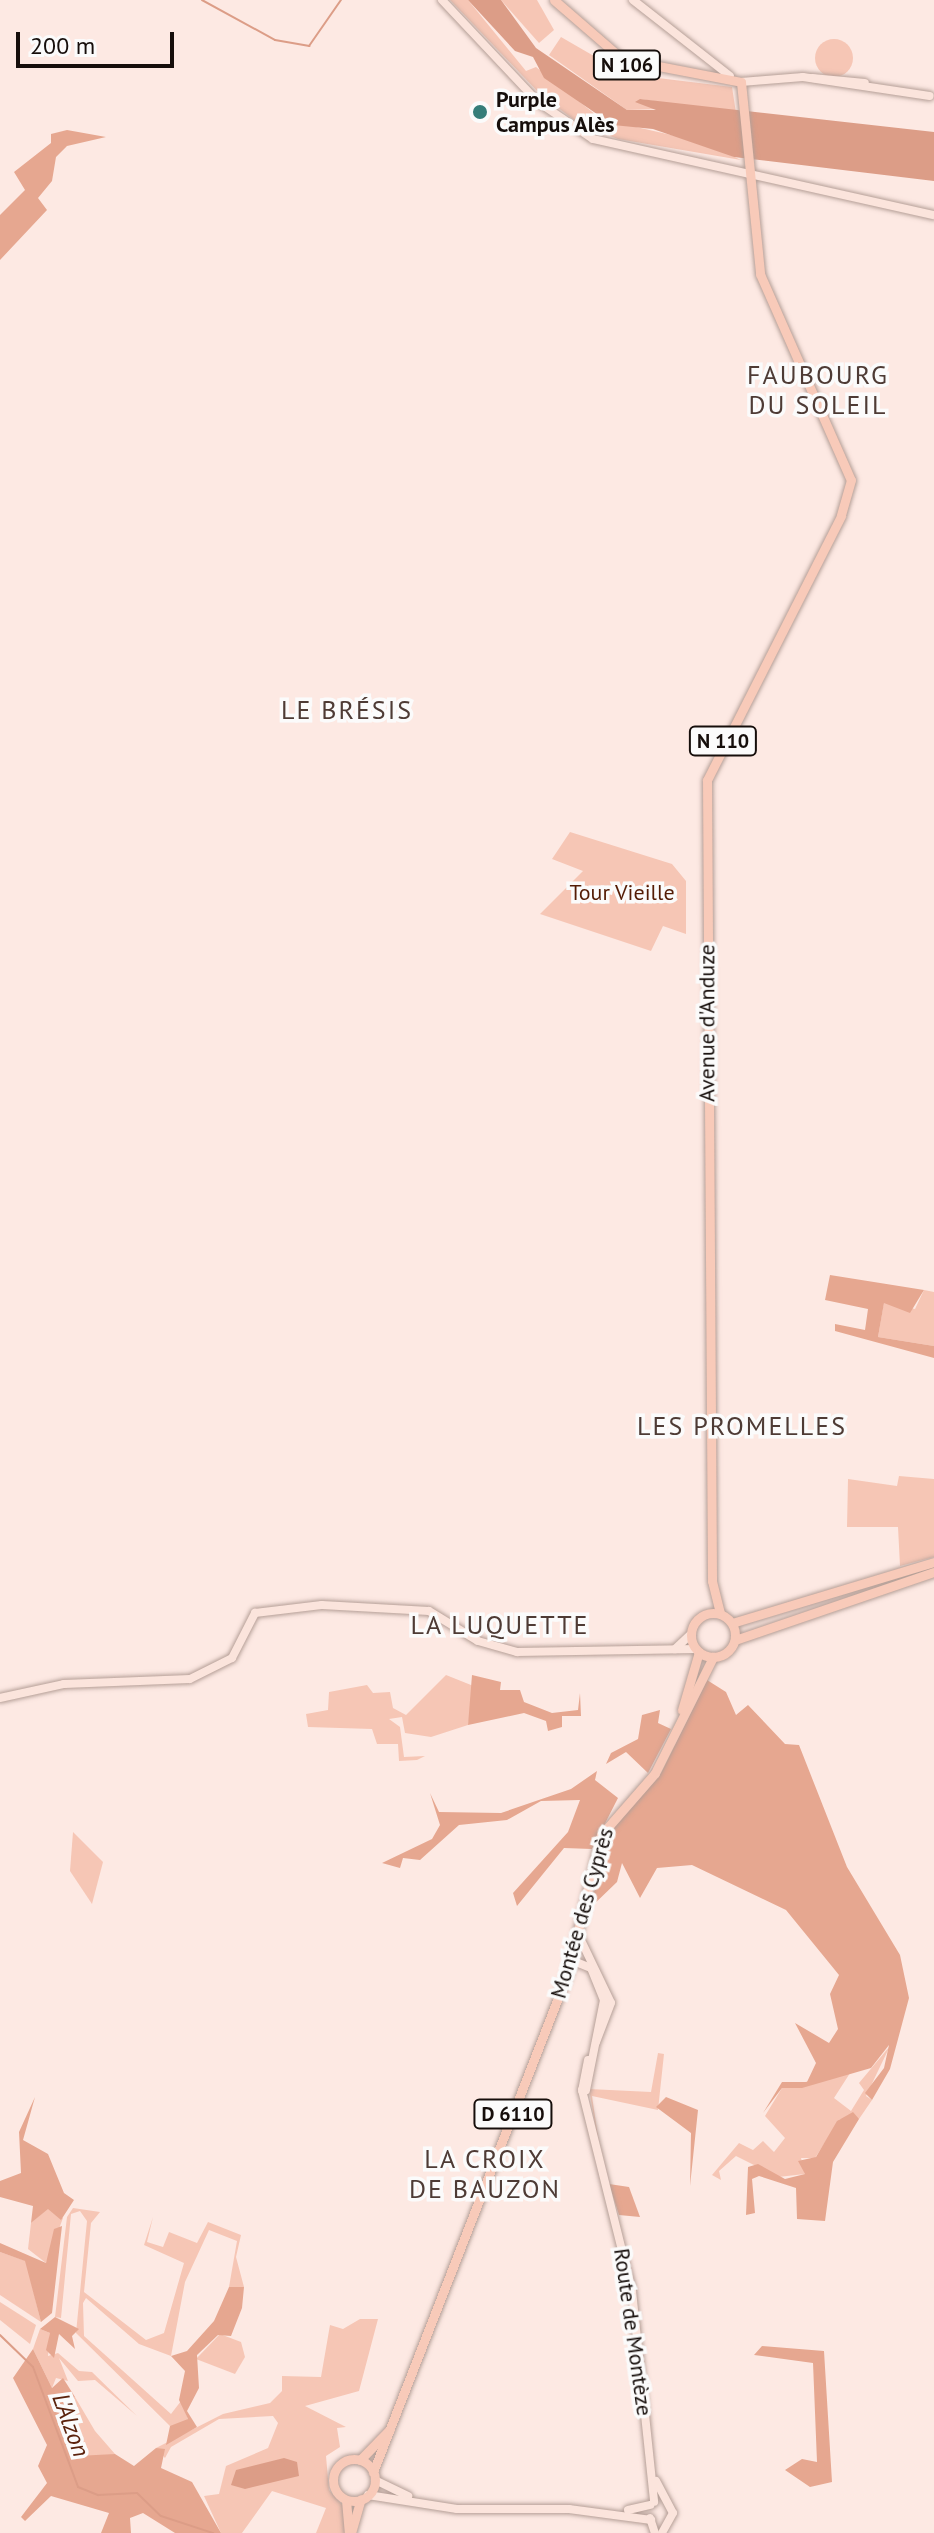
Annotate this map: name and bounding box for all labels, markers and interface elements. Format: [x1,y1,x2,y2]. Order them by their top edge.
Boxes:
scale bar [20,16,178,66]
text: 200 m [30,30,95,61]
road number: N 106 [591,49,663,81]
place label: Purple Campus Alès [496,86,615,138]
marker: Purple Campus Alès [471,103,489,121]
district label: FAUBOURG DU SOLEIL [747,359,889,420]
district label: LE BRÉSIS [281,694,413,726]
road number: N 110 [687,725,759,757]
park label: Tour Vieille [569,880,675,906]
street label: Avenue d'Anduze [694,944,720,1102]
district label: LES PROMELLES [637,1410,847,1442]
district label: LA LUQUETTE [410,1609,590,1641]
street label: Montée des Cyprès [545,1825,619,2001]
road number: D 6110 [473,2098,553,2130]
district label: LA CROIX DE BAUZON [409,2143,561,2204]
street label: Route de Montèze [608,2247,658,2417]
water label: L'Alzon [46,2389,96,2461]

